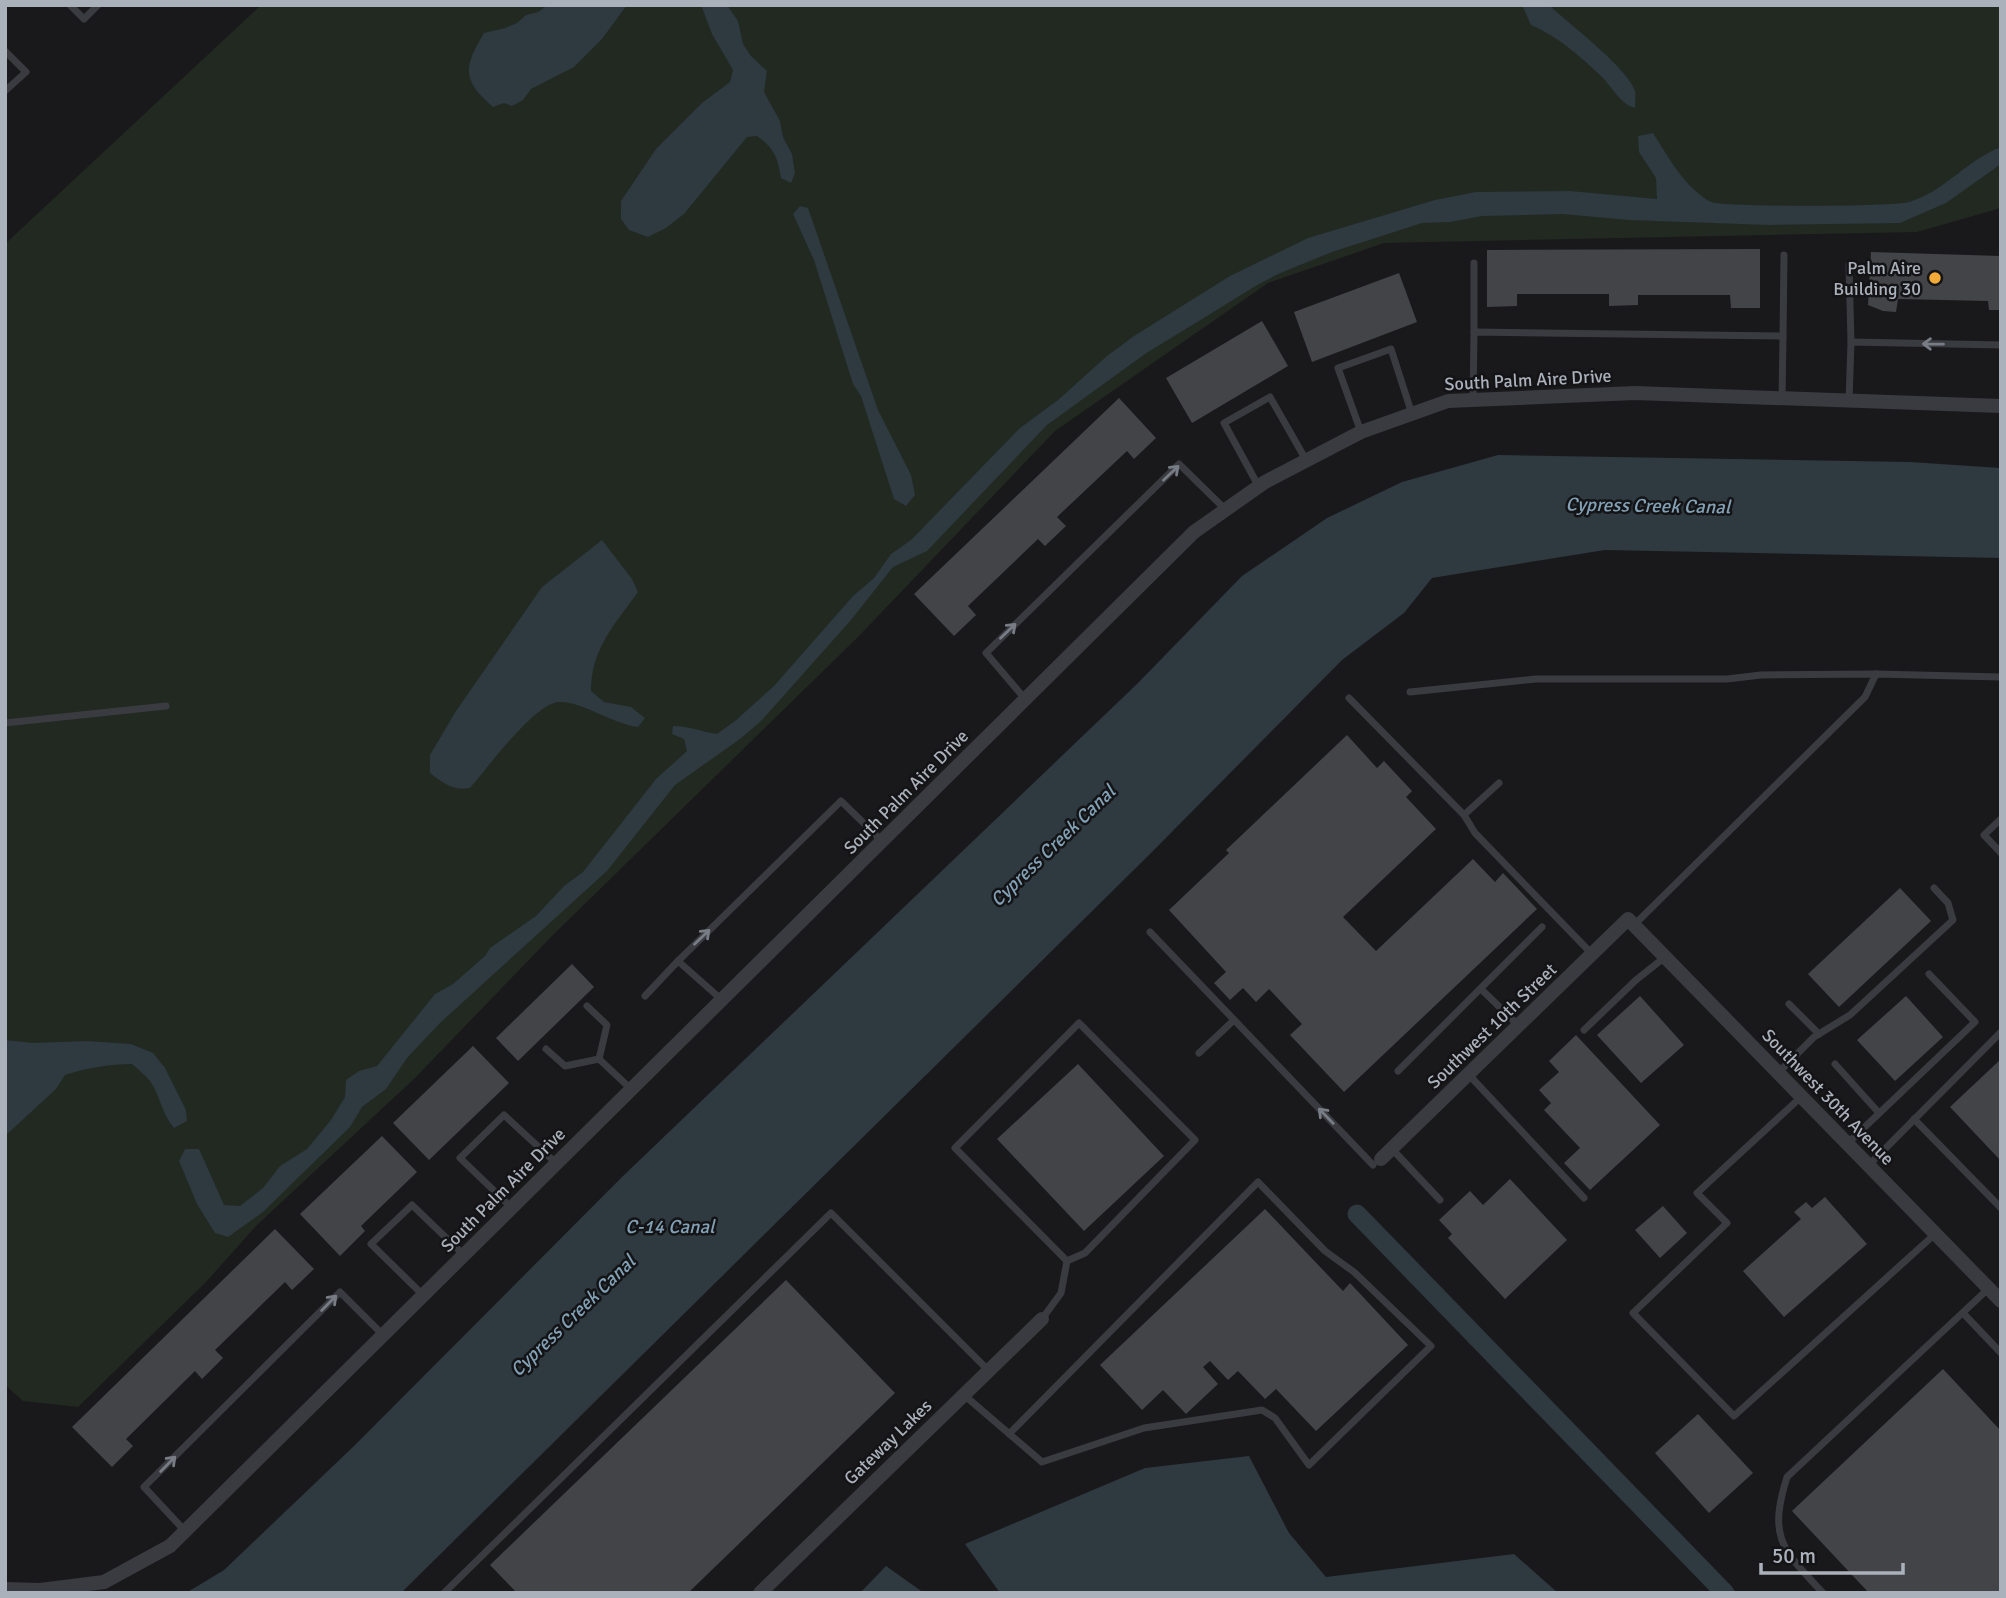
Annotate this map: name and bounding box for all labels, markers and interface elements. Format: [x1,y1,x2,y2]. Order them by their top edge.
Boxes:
place label: Palm Aire Building 30 [1833,257,1921,300]
marker: Palm Aire Building 30 [1927,270,1943,286]
one-way arrow [1921,337,1944,350]
street label: South Palm Aire Drive [1444,365,1612,395]
one-way arrow [1162,465,1180,481]
water label: Cypress Creek Canal [1565,493,1732,519]
one-way arrow [999,623,1016,640]
street label: South Palm Aire Drive [839,725,973,859]
water label: Cypress Creek Canal [985,779,1122,912]
one-way arrow [693,929,710,946]
street label: Southwest 10th Street [1423,959,1561,1093]
street label: Southwest 30th Avenue [1757,1024,1899,1170]
one-way arrow [1317,1108,1334,1125]
street label: South Palm Aire Drive [436,1123,570,1257]
water label: C-14 Canal [625,1215,716,1239]
water label: Cypress Creek Canal [505,1249,642,1382]
one-way arrow [320,1295,337,1312]
street label: Gateway Lakes [840,1395,937,1489]
one-way arrow [159,1456,176,1473]
scale bar [1761,1532,1903,1576]
text: 50 m [1772,1543,1816,1569]

